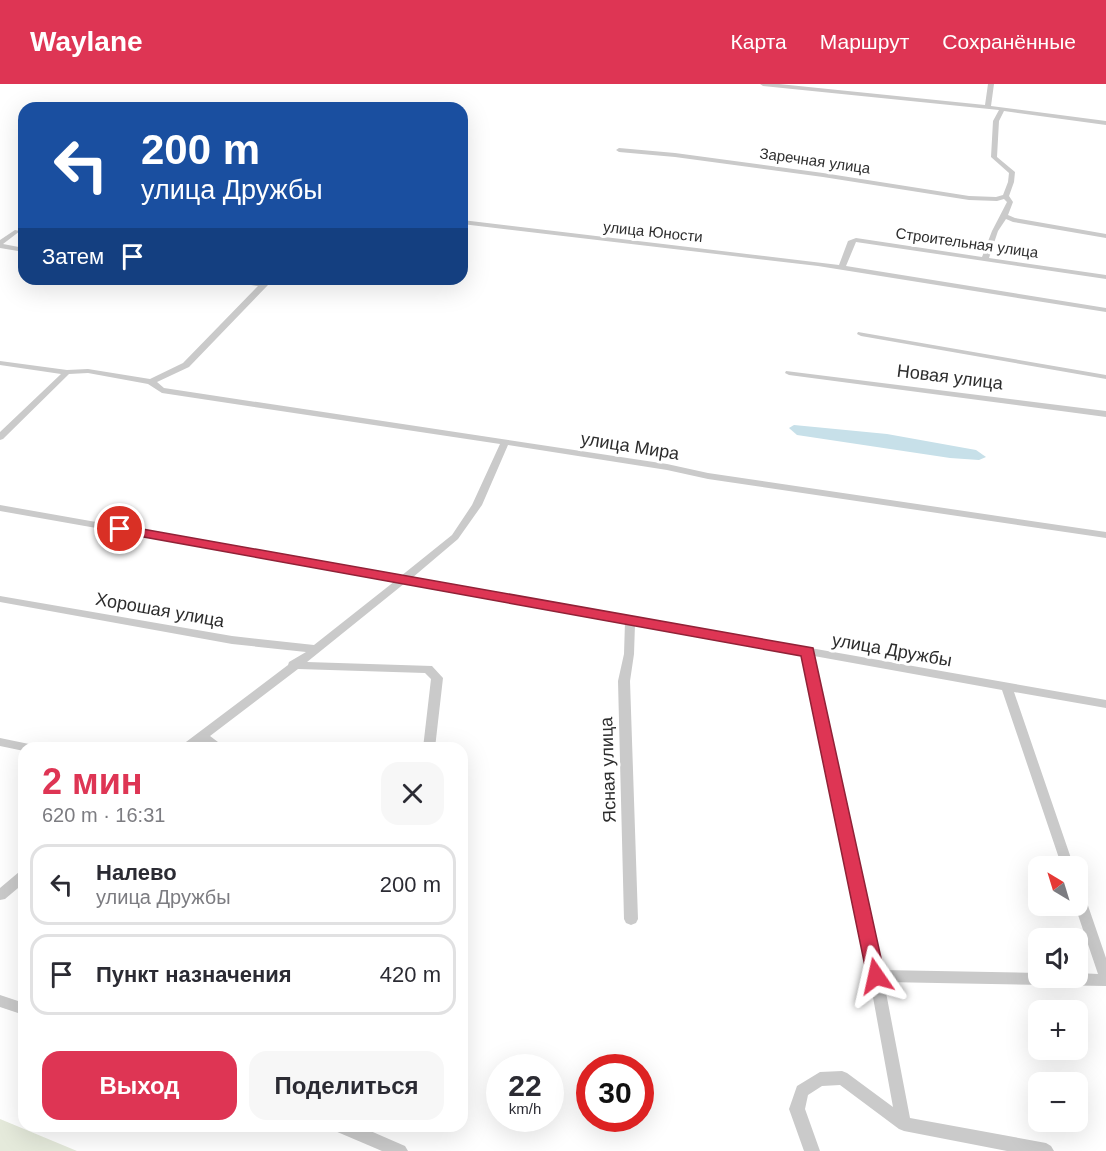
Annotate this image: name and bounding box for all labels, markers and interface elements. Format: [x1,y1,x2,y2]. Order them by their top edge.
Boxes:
text: Waylane [30,26,143,57]
text: Карта [731,30,787,53]
text: Маршрут [820,30,909,53]
text: Сохранённые [942,30,1076,53]
icon: left [42,126,120,204]
text: 200 m [141,126,260,173]
street label: Заречная улица [759,144,872,177]
text: улица Дружбы [141,175,323,205]
street label: улица Юности [602,218,704,245]
street label: Строительная улица [895,224,1040,261]
icon: arrive [116,240,149,273]
text: Затем [42,244,104,269]
street label: Новая улица [896,361,1005,394]
street label: улица Мира [579,428,682,464]
pin [94,503,145,554]
icon: arrive [103,512,136,545]
street label: Хорошая улица [94,589,227,631]
street label: улица Дружбы [831,630,953,670]
street label: Ясная улица [596,716,620,823]
text: 2 мин [42,761,143,802]
button: close [381,762,444,825]
text: 620 m · 16:31 [42,804,165,826]
north arrow [1028,856,1088,916]
map controls [1028,856,1088,1132]
text: Налево [96,860,177,885]
icon: left [45,868,78,901]
text: 200 m [380,872,441,897]
text: улица Дружбы [96,886,231,908]
button: sound [1028,928,1088,988]
position arrow [844,944,908,1008]
icon: arrive [45,958,78,991]
text: Пункт назначения [96,962,292,987]
text: 420 m [380,962,441,987]
button: + [1028,1000,1088,1060]
button: Выход [42,1051,237,1120]
button: Поделиться [249,1051,444,1120]
speed limit sign: 30 [576,1054,654,1132]
text: 22 [508,1069,542,1102]
button: − [1028,1072,1088,1132]
text: km/h [509,1100,541,1117]

